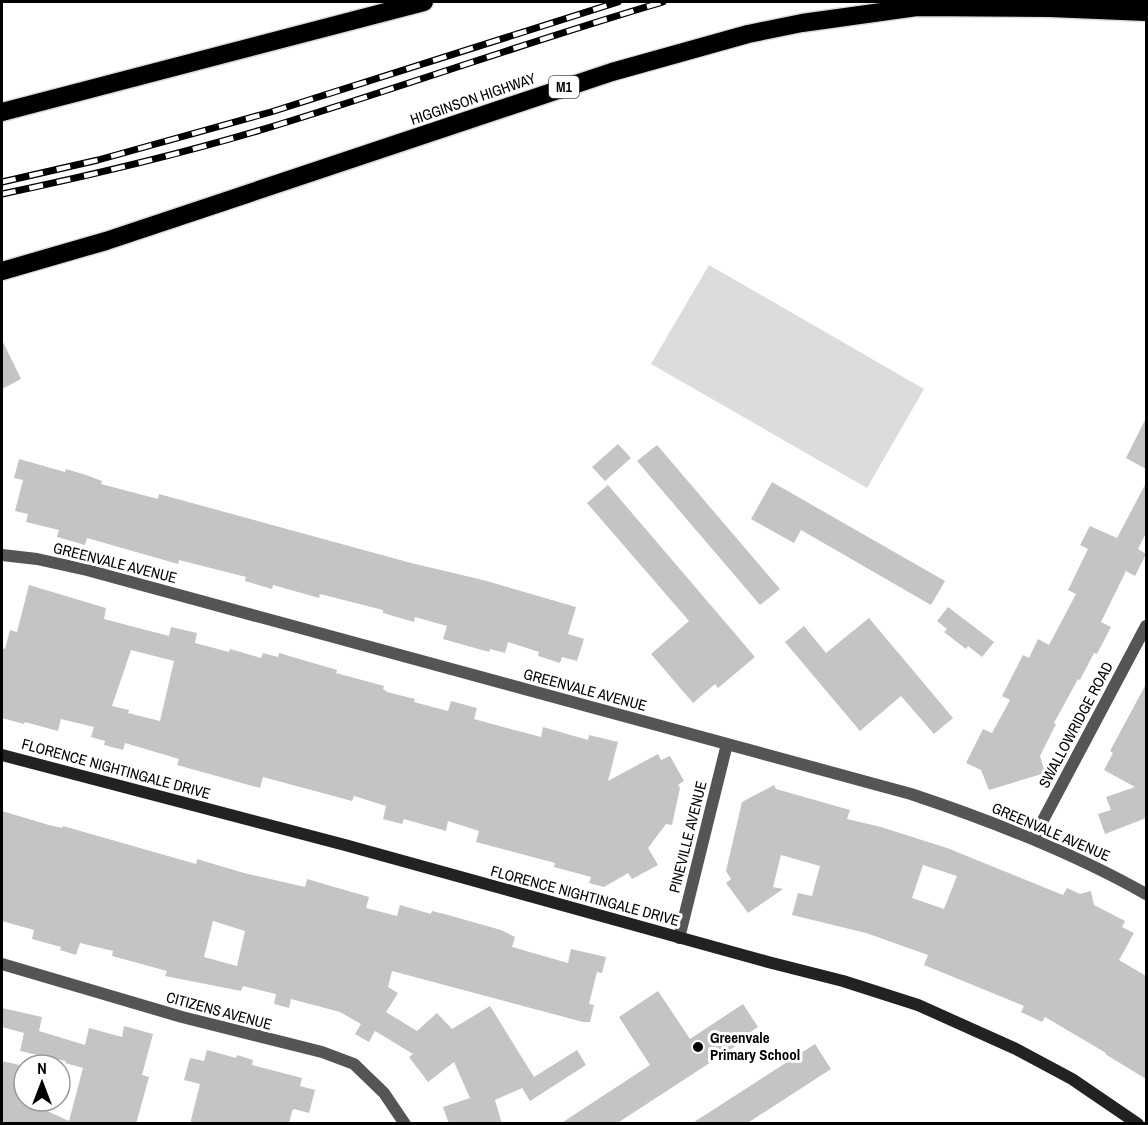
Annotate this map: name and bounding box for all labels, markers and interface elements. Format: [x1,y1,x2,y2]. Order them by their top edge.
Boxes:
street label: HIGGINSON HIGHWAY [407,67,539,130]
road number: M1 [549,76,579,98]
street label: GREENVALE AVENUE [51,537,179,588]
street label: SWALLOWRIDGE ROAD [1033,658,1118,792]
street label: GREENVALE AVENUE [521,663,649,716]
street label: FLORENCE NIGHTINGALE DRIVE [19,733,213,804]
street label: PINEVILLE AVENUE [663,779,712,895]
street label: GREENVALE AVENUE [989,797,1114,866]
street label: FLORENCE NIGHTINGALE DRIVE [488,860,682,931]
street label: CITIZENS AVENUE [164,986,274,1035]
place label: Greenvale Primary School [710,1027,800,1065]
marker: Greenvale Primary School [691,1040,705,1054]
north arrow [12,1053,72,1113]
text: N [37,1057,47,1079]

